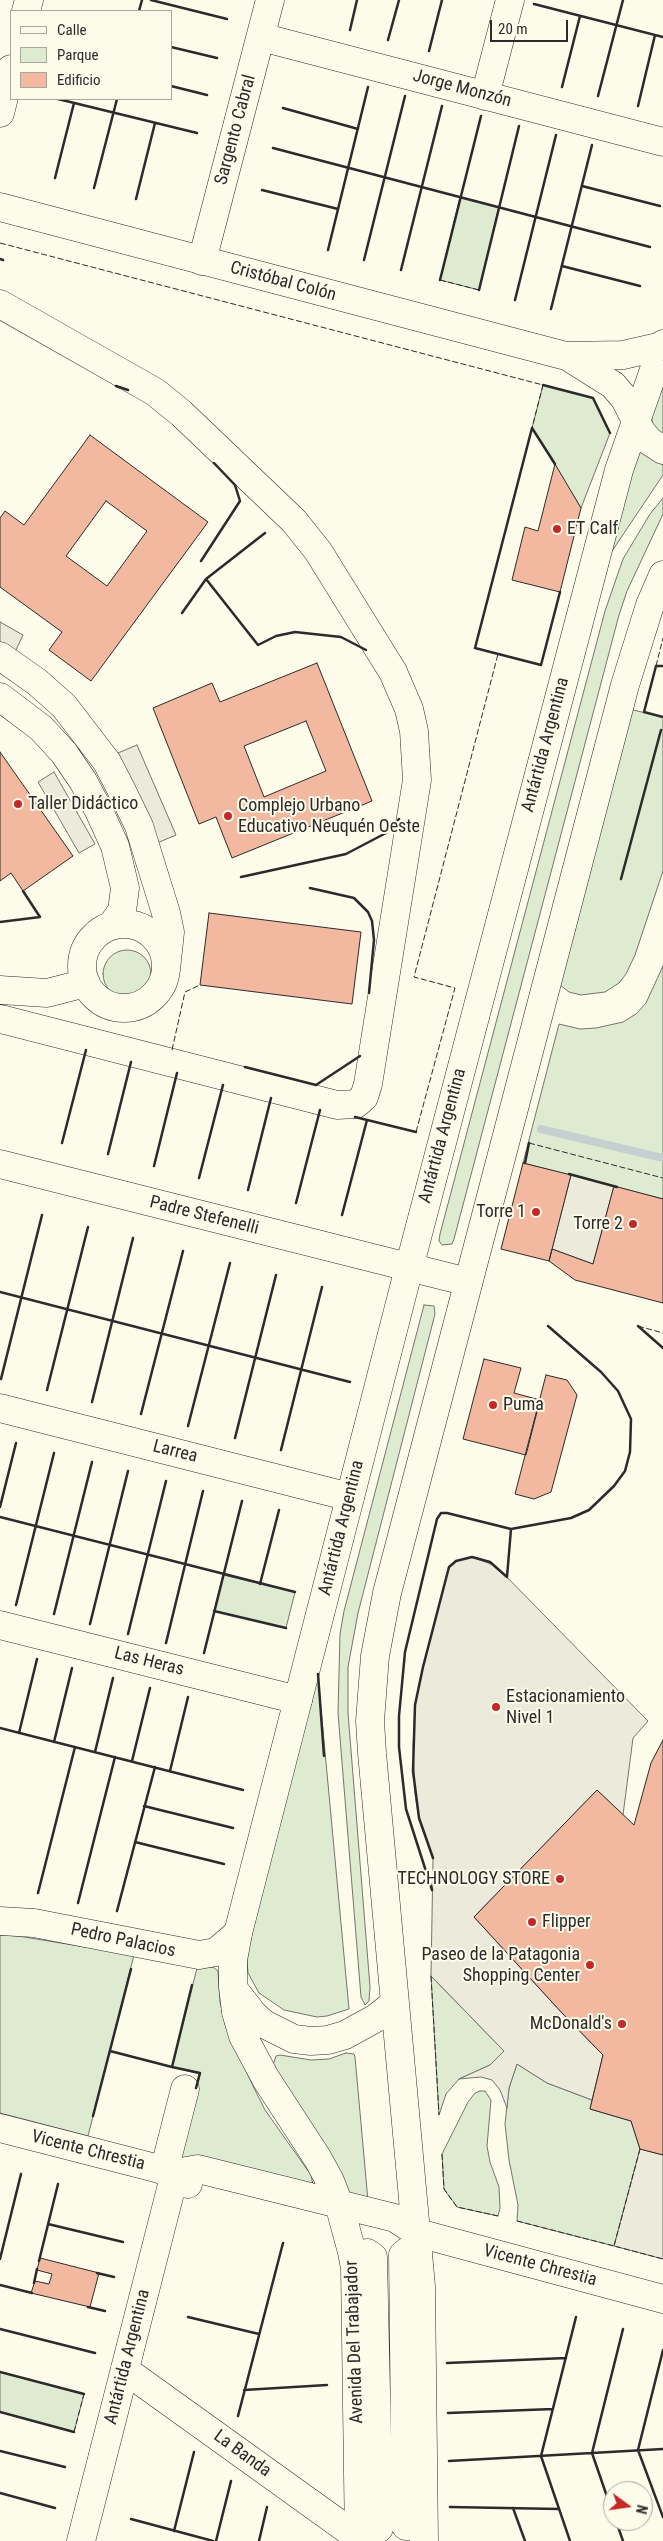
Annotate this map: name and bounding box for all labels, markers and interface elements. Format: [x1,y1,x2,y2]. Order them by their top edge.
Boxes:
legend [10,10,172,100]
scale bar [493,10,570,42]
text: 20 m [498,20,528,38]
text: Calle [57,21,87,39]
text: Parque [57,46,99,64]
street label: Jorge Monzón [410,65,514,113]
text: Edificio [57,71,100,89]
street label: Sargento Cabral [211,73,261,187]
street label: Cristóbal Colón [228,257,338,307]
place label: ET Calf [567,518,618,540]
marker: ET Calf [551,523,563,535]
street label: Antártida Argentina [518,675,574,815]
place label: Taller Didáctico [28,793,138,815]
place label: Complejo Urbano Educativo Neuquén Oeste [238,795,420,838]
marker: Taller Didáctico [12,798,24,810]
marker: Complejo Urbano Educativo Neuquén Oeste [222,810,234,822]
street label: Antártida Argentina [415,1066,471,1206]
street label: Padre Stefenelli [147,1192,261,1240]
place label: Torre 1 [476,1201,526,1223]
marker: Torre 1 [530,1206,542,1218]
place label: Torre 2 [573,1213,623,1235]
marker: Torre 2 [627,1218,639,1230]
place label: Puma [503,1394,544,1416]
marker: Puma [487,1399,499,1411]
street label: Larrea [151,1436,199,1468]
street label: Antártida Argentina [315,1458,369,1598]
street label: Las Heras [112,1643,186,1681]
place label: Estacionamiento Nivel 1 [506,1686,625,1728]
marker: Estacionamiento Nivel 1 [490,1701,502,1713]
place label: TECHNOLOGY STORE [398,1868,550,1890]
marker: TECHNOLOGY STORE [554,1873,566,1885]
place label: Flipper [542,1911,591,1933]
marker: Flipper [526,1916,538,1928]
street label: Pedro Palacios [69,1919,177,1963]
place label: Paseo de la Patagonia Shopping Center [421,1944,580,1986]
marker: Paseo de la Patagonia Shopping Center [584,1959,596,1971]
place label: McDonald's [530,2013,612,2035]
marker: McDonald's [616,2018,628,2030]
street label: Vicente Chrestia [29,2126,147,2176]
street label: Vicente Chrestia [481,2240,599,2292]
street label: Avenida Del Trabajador [341,2260,369,2424]
street label: Antártida Argentina [101,2287,155,2427]
street label: La Banda [209,2426,275,2482]
north arrow [603,2481,653,2531]
text: N [633,2503,650,2515]

